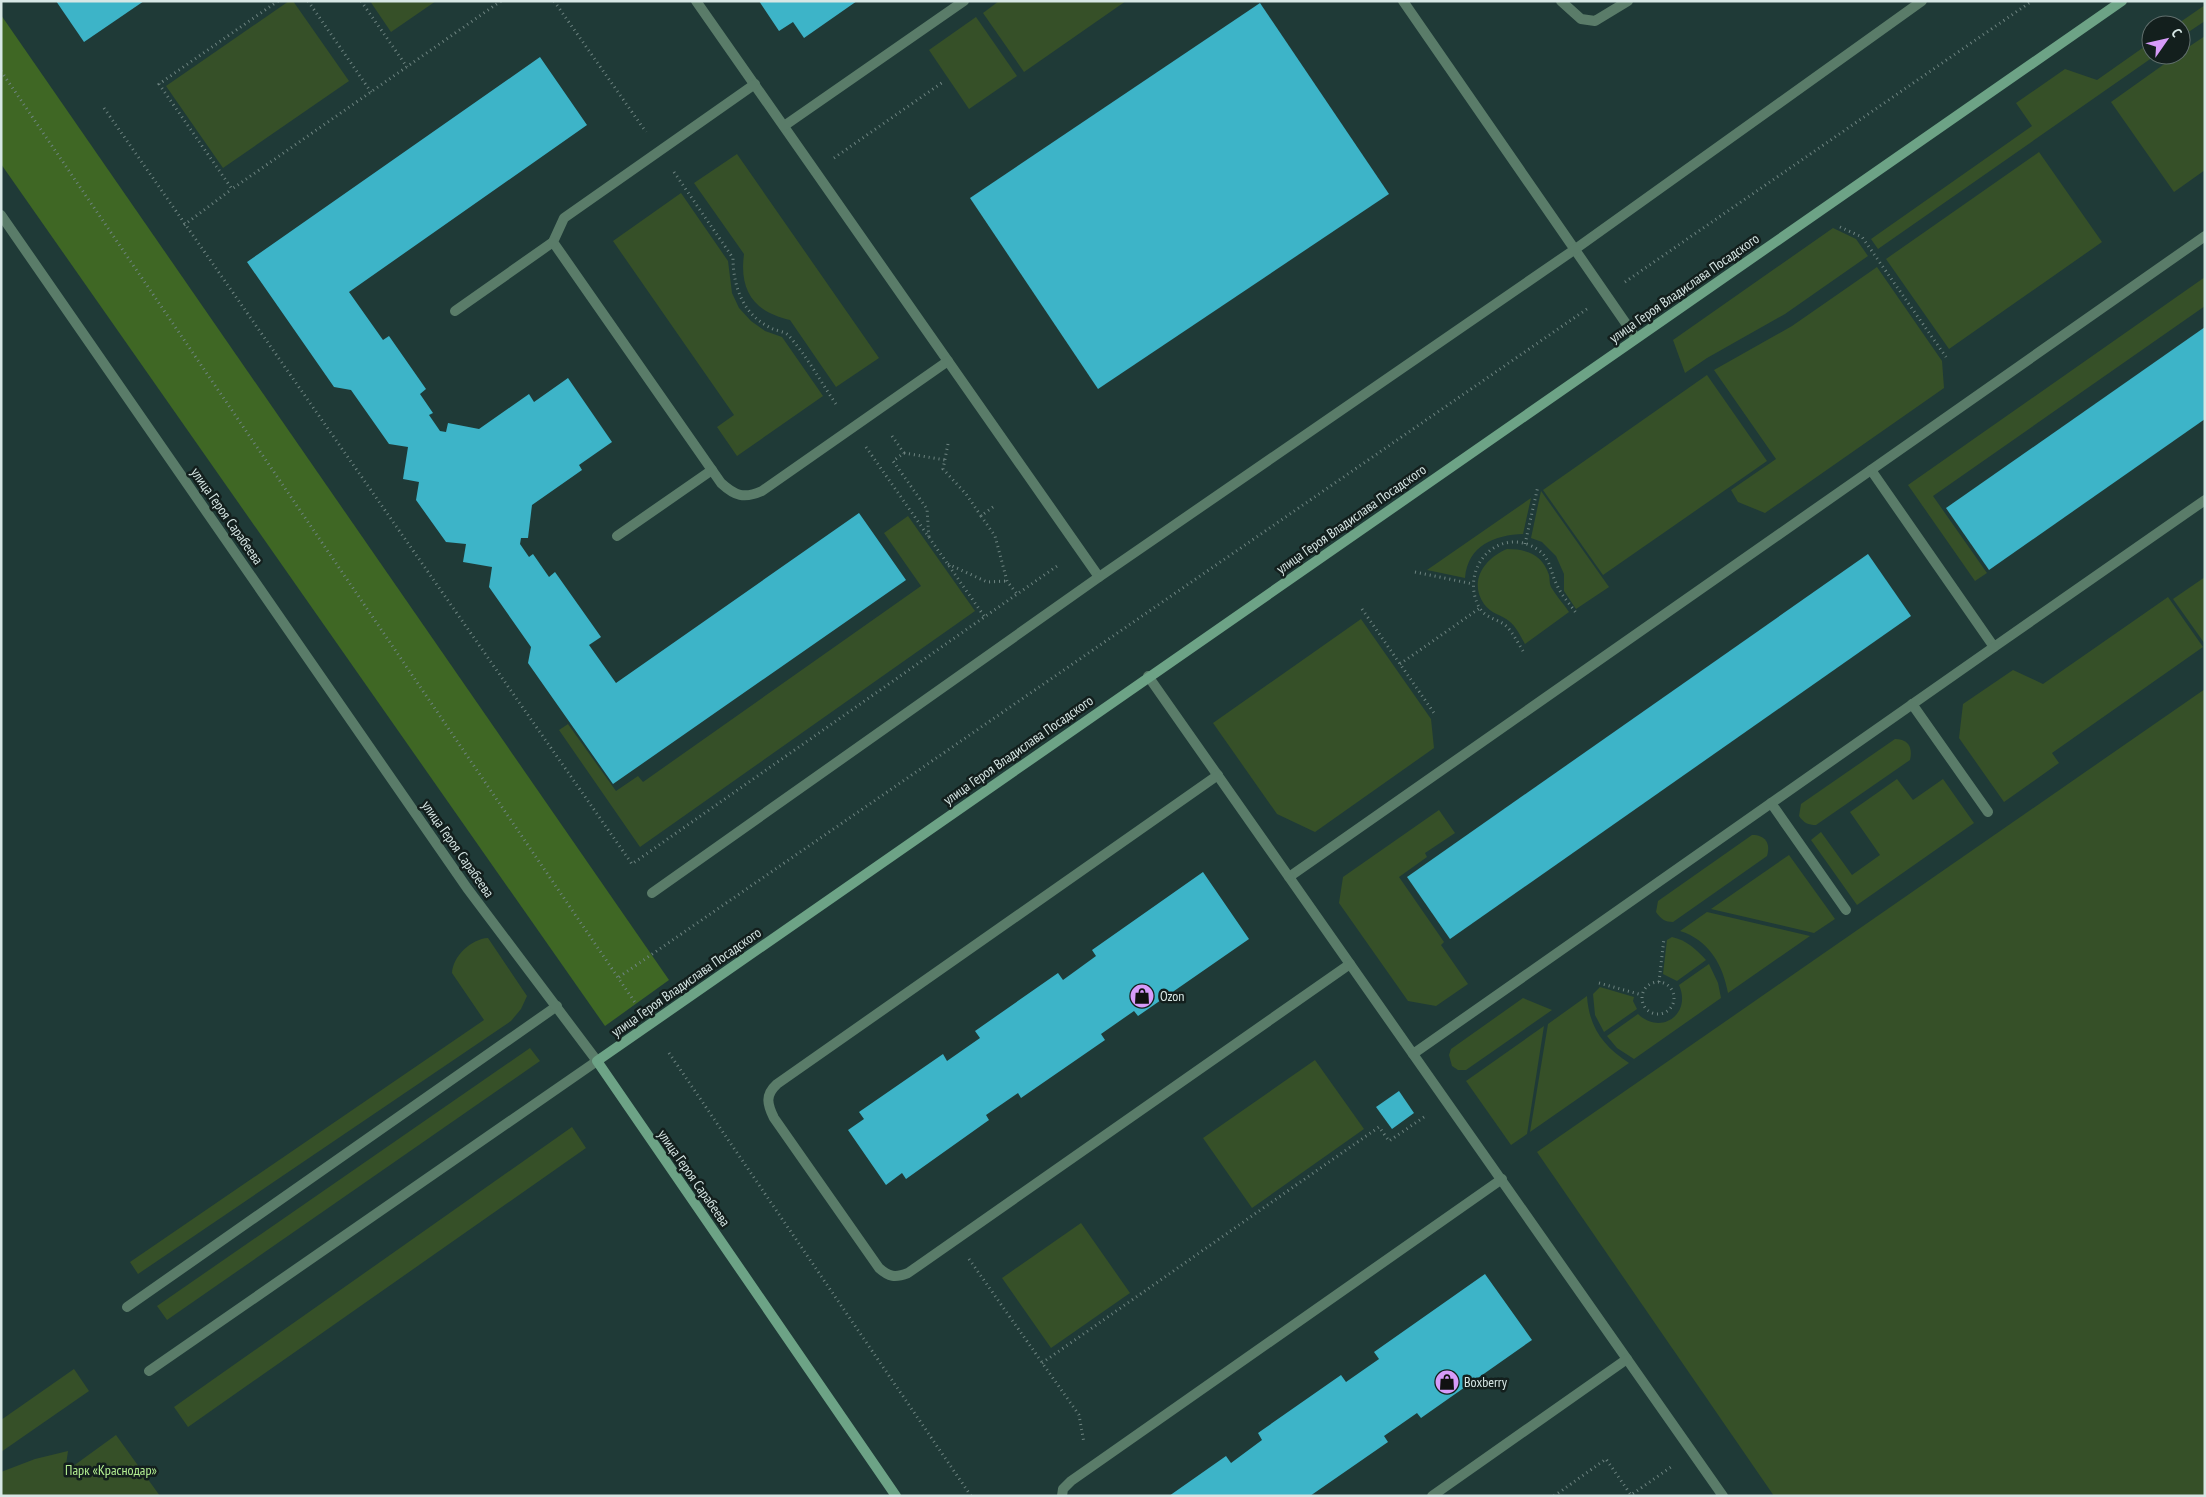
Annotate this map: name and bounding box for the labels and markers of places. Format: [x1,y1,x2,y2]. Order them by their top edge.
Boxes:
shop icon: Ozon [1129,983,1155,1009]
place label: Ozon [1160,987,1185,1005]
shop icon: Boxberry [1434,1369,1460,1395]
place label: Boxberry [1464,1373,1508,1391]

